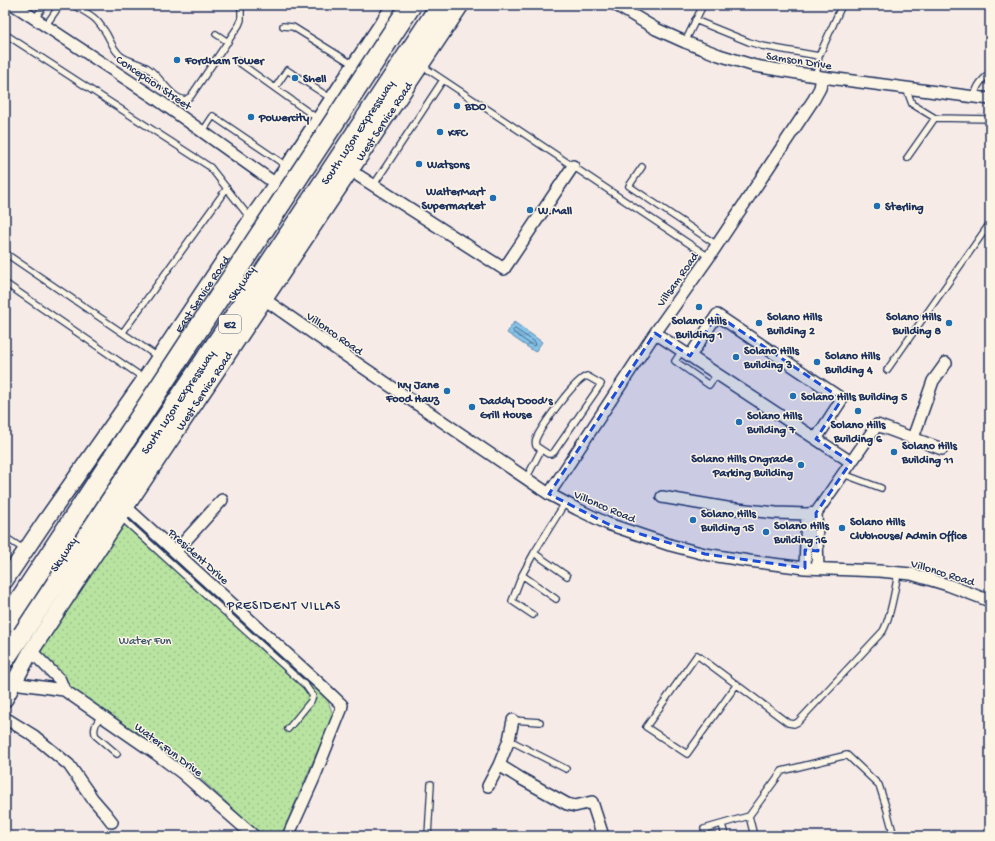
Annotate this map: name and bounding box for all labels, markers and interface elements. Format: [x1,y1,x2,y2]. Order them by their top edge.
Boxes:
street label: Samson Drive [765,50,833,74]
street label: Concepcion Street [112,53,194,115]
marker: Fordham Tower [172,55,182,65]
place label: Fordham Tower [184,55,265,69]
marker: Shell [290,73,300,83]
place label: Shell [303,73,327,87]
street label: South Luzon Expressway [319,78,398,188]
street label: West Service Road [354,79,417,164]
marker: BDO [452,101,462,111]
place label: BDO [464,101,487,115]
marker: Powercity [246,112,256,122]
place label: Powercity [258,112,309,126]
marker: KFC [435,127,445,137]
place label: KFC [447,127,469,141]
marker: Watsons [414,159,424,169]
place label: Watsons [426,159,470,173]
place label: WalterMart Supermarket [422,186,486,214]
marker: WalterMart Supermarket [488,193,498,203]
marker: Sterling [872,201,882,211]
place label: Sterling [885,201,924,215]
marker: W.Mall [525,205,535,215]
place label: W.Mall [537,205,573,219]
street label: Villsam Road [654,249,703,311]
street label: East Service Road [173,253,235,336]
street label: Skyway [226,264,259,304]
marker: Solano Hills Building 1 [694,302,704,312]
street label: Villonco Road [302,309,366,360]
place label: Solano Hills Building 2 [766,311,823,339]
place label: Solano Hills Building 8 [886,311,942,339]
road number: E2 [219,315,241,333]
place label: Solano Hills Building 1 [671,315,727,343]
marker: Solano Hills Building 2 [754,318,764,328]
marker: Solano Hills Building 8 [944,318,954,328]
place label: Solano Hills Building 3 [743,345,800,373]
street label: South Luzon Expressway [139,348,219,458]
street label: West Service Road [174,349,237,434]
place label: Solano Hills Building 4 [824,350,881,378]
marker: Solano Hills Building 3 [731,352,741,362]
marker: Solano Hills Building 4 [812,357,822,367]
place label: Ivy Jane Food Hauz [385,379,440,407]
marker: Ivy Jane Food Hauz [442,386,452,396]
marker: Solano Hills Building 5 [788,391,798,401]
place label: Solano Hills Building 5 [801,391,908,405]
place label: Daddy Dood’s Grill House [479,395,553,423]
marker: Daddy Dood’s Grill House [467,402,477,412]
marker: Solano Hills Building 6 [853,406,863,416]
place label: Solano Hills Building 7 [746,410,803,438]
marker: Solano Hills Building 7 [734,417,744,427]
place label: Solano Hills Building 6 [830,419,886,447]
place label: Solano Hills Building 11 [901,440,958,468]
marker: Solano Hills Building 11 [889,447,899,457]
place label: Solano Hills Ongrade Parking Building [691,453,794,481]
marker: Solano Hills Ongrade Parking Building [796,460,806,470]
street label: Villonco Road [570,488,638,528]
place label: Solano Hills Building 15 [700,508,757,536]
marker: Solano Hills Building 15 [688,515,698,525]
place label: Solano Hills Clubhouse/ Admin Office [849,516,968,544]
place label: Solano Hills Building 16 [773,520,830,548]
marker: Solano Hills Clubhouse/ Admin Office [837,523,847,533]
street label: President Drive [164,526,232,589]
marker: Solano Hills Building 16 [761,527,771,537]
street label: Skyway [48,535,81,575]
street label: Villonco Road [908,557,977,591]
district label: PRESIDENT VILLAS [226,599,341,614]
park label: Water Fun [119,635,172,649]
street label: Water Fun Drive [131,720,205,781]

